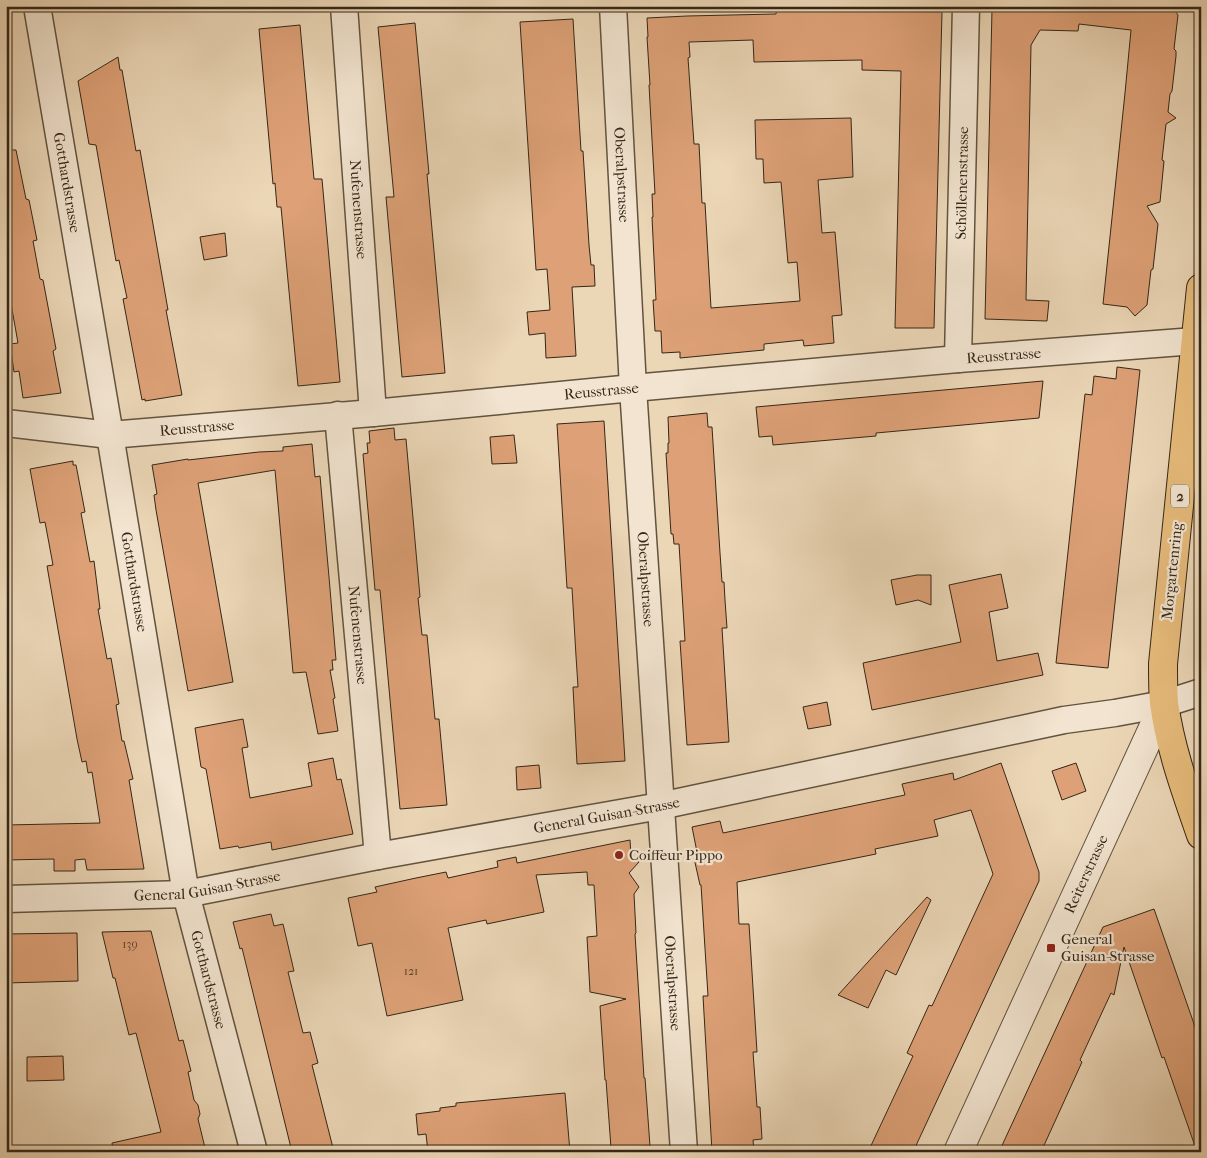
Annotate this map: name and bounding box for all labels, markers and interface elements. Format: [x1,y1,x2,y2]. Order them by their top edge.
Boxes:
street label: Schöllenenstrasse [952,126,972,240]
street label: Oberalpstrasse [610,127,633,224]
street label: Gotthardstrasse [50,131,85,235]
street label: Nufenenstrasse [346,159,371,260]
street label: Reusstrasse [966,344,1042,367]
street label: Reusstrasse [563,378,640,404]
street label: Reusstrasse [159,416,236,440]
road number: 2 [1171,484,1189,508]
street label: Morgartenring [1158,520,1186,621]
street label: Gotthardstrasse [117,530,152,634]
street label: Oberalpstrasse [634,531,658,628]
street label: Nufenenstrasse [345,585,371,686]
street label: General Guisan-Strasse [532,793,682,837]
street label: Reiterstrasse [1060,831,1112,916]
place label: Coiffeur Pippo [629,846,723,864]
marker: Coiffeur Pippo [613,849,625,861]
street label: General Guisan-Strasse [133,866,283,904]
street label: Gotthardstrasse [187,928,230,1032]
place label: General Guisan-Strasse [1061,930,1155,965]
street label: Oberalpstrasse [661,935,685,1032]
house number: 139 [122,937,138,951]
marker: General Guisan-Strasse [1045,942,1057,954]
house number: 121 [404,964,418,978]

